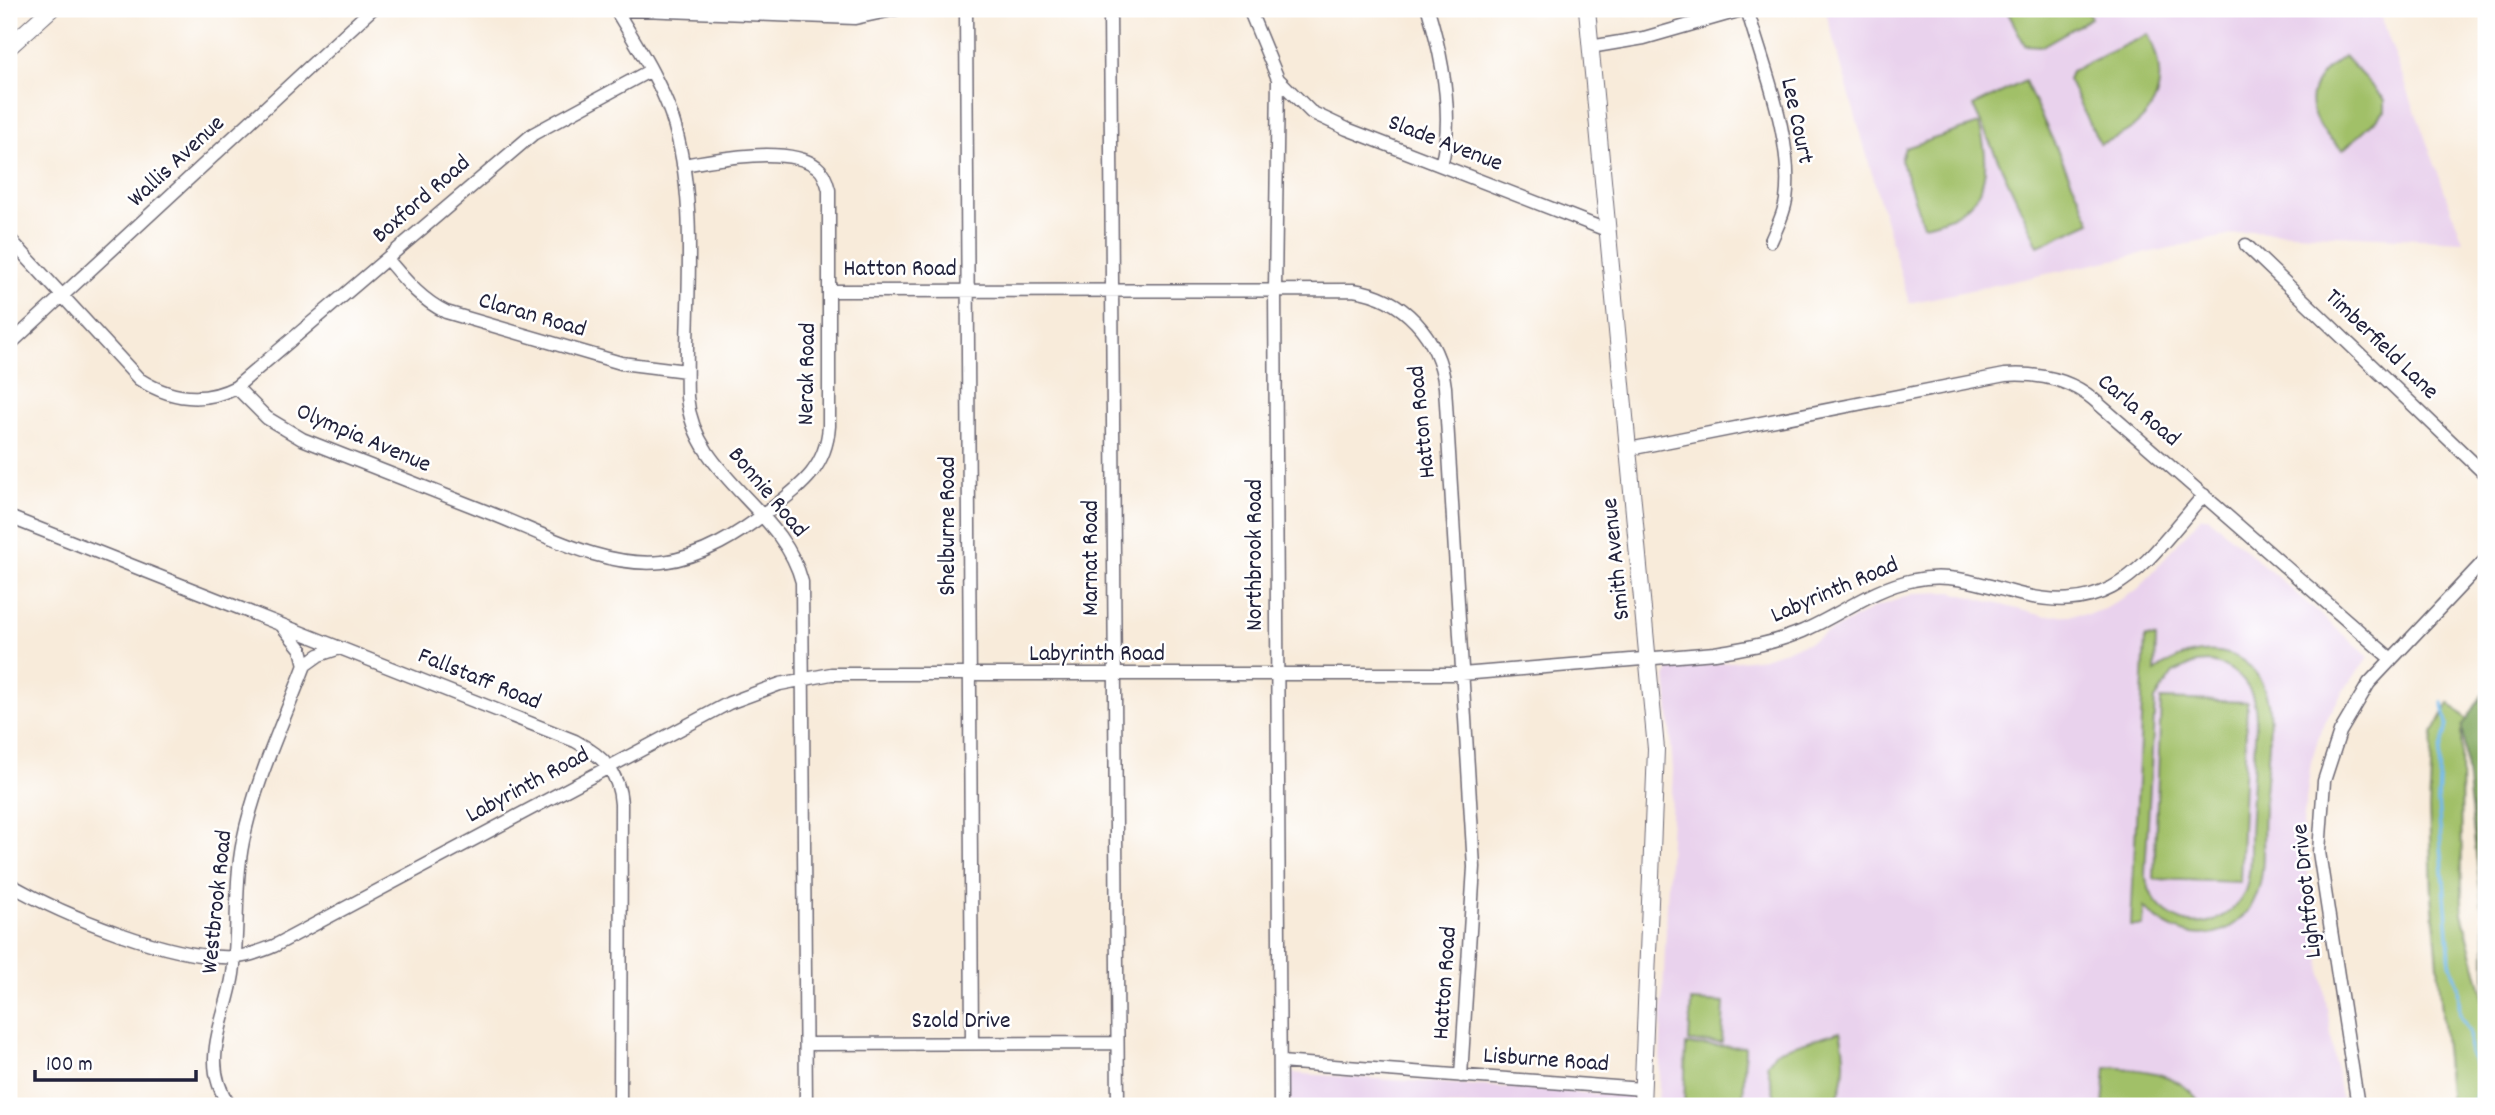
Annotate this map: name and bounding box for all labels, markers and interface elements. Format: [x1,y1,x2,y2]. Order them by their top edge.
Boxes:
street label: Lee Court [1770,75,1822,167]
street label: Slade Avenue [1383,107,1507,181]
street label: Wallis Avenue [121,108,233,216]
street label: Boxford Road [365,148,479,252]
street label: Hatton Road [843,253,957,287]
street label: Timberfield Lane [2316,282,2446,408]
street label: Claran Road [474,284,590,348]
street label: Nerak Road [790,322,826,426]
street label: Hatton Road [1400,364,1446,480]
street label: Carla Road [2089,366,2187,456]
street label: Olympia Avenue [290,395,436,483]
street label: Bonnie Road [719,440,815,546]
street label: Shelburne Road [932,456,966,596]
street label: Northbrook Road [1239,479,1273,631]
street label: Smith Avenue [1594,496,1640,622]
street label: Marnat Road [1075,500,1109,616]
street label: Labyrinth Road [1766,549,1904,633]
street label: Labyrinth Road [1029,638,1165,672]
street label: Fallstaff Road [412,640,546,720]
street label: Labyrinth Road [460,739,596,833]
street label: Lightfoot Drive [2284,822,2332,960]
street label: Westbrook Road [194,829,242,975]
street label: Hatton Road [1425,925,1467,1041]
street label: Szold Drive [911,1005,1011,1039]
scale bar [35,1038,196,1082]
street label: Lisburne Road [1482,1040,1610,1082]
text: 100 m [46,1051,93,1081]

